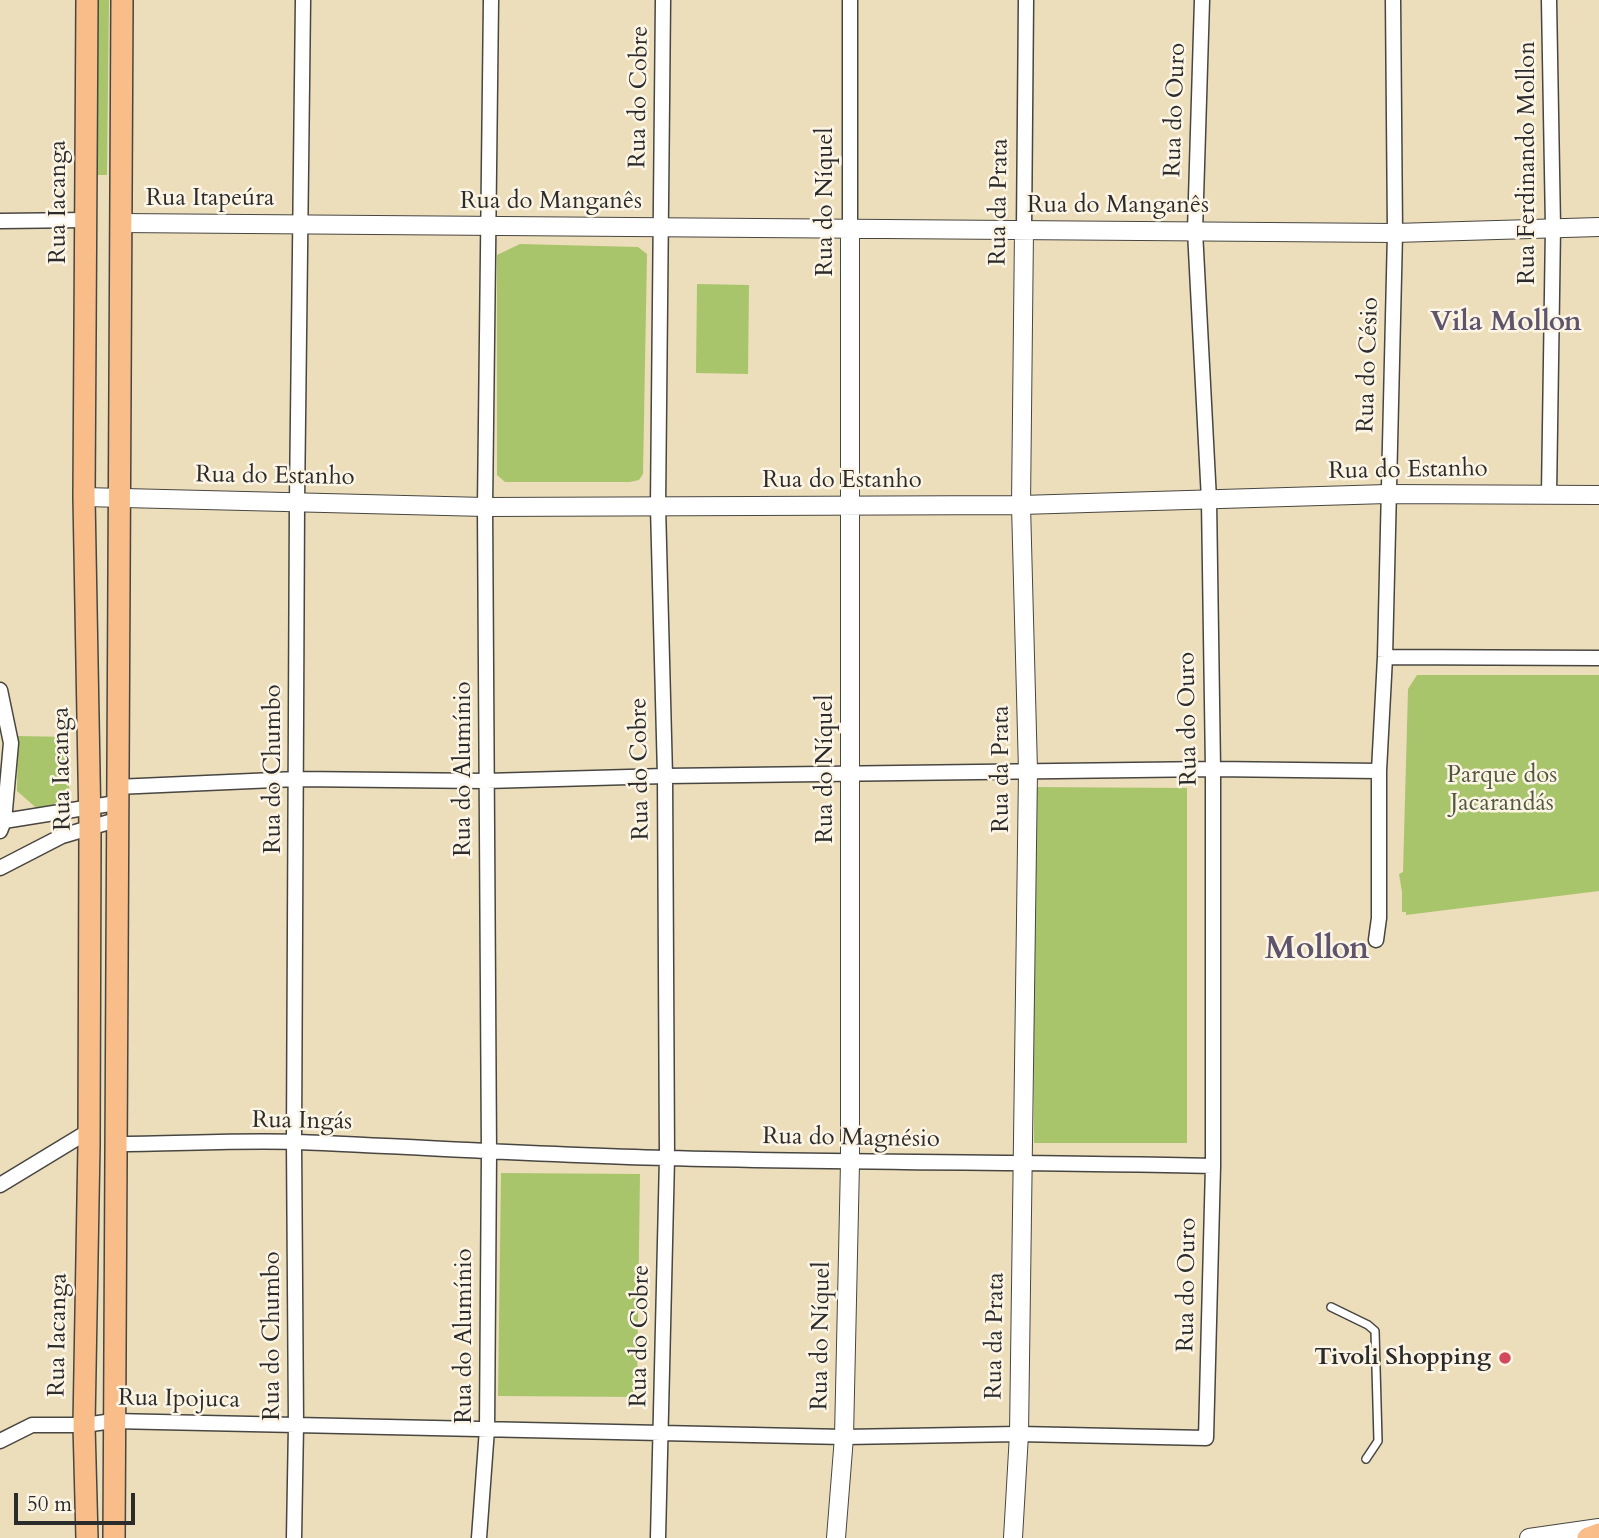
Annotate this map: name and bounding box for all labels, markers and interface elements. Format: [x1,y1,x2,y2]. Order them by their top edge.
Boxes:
street label: Rua do Cobre [624,25,656,169]
street label: Rua Ferdinando Mollon [1514,41,1542,285]
street label: Rua do Ouro [1159,42,1193,178]
street label: Rua do Níquel [812,127,840,277]
street label: Rua da Prata [984,138,1016,266]
street label: Rua Iacanga [45,140,73,264]
street label: Rua Itapeúra [146,185,274,213]
street label: Rua do Manganês [460,188,642,216]
street label: Rua do Manganês [1027,192,1209,220]
street label: Rua do Césio [1352,297,1386,433]
district label: Vila Mollon [1430,307,1582,341]
street label: Rua do Estanho [1328,455,1488,487]
street label: Rua do Estanho [195,461,355,493]
street label: Rua do Estanho [762,467,922,495]
street label: Rua do Ouro [1173,652,1205,786]
street label: Rua do Alumínio [450,681,478,857]
street label: Rua do Chumbo [260,684,288,854]
street label: Rua do Níquel [812,694,840,844]
street label: Rua do Cobre [625,697,657,841]
street label: Rua da Prata [988,705,1016,833]
street label: Rua Iacanga [48,707,78,831]
park label: Parque dos Jacarandás [1447,762,1557,818]
district label: Mollon [1265,932,1369,970]
street label: Rua Ingás [252,1107,352,1137]
street label: Rua do Magnésio [762,1123,940,1155]
street label: Rua do Ouro [1172,1218,1204,1352]
street label: Rua do Alumínio [451,1248,479,1424]
street label: Rua do Chumbo [259,1251,287,1421]
street label: Rua do Níquel [806,1261,838,1411]
street label: Rua do Cobre [625,1264,657,1408]
street label: Rua da Prata [980,1272,1012,1400]
street label: Rua Iacanga [44,1273,74,1397]
place label: Tivoli Shopping [1314,1344,1491,1372]
marker: Tivoli Shopping [1497,1350,1513,1366]
street label: Rua Ipojuca [118,1385,240,1415]
scale bar [18,1478,138,1522]
text: 50 m [27,1490,72,1519]

